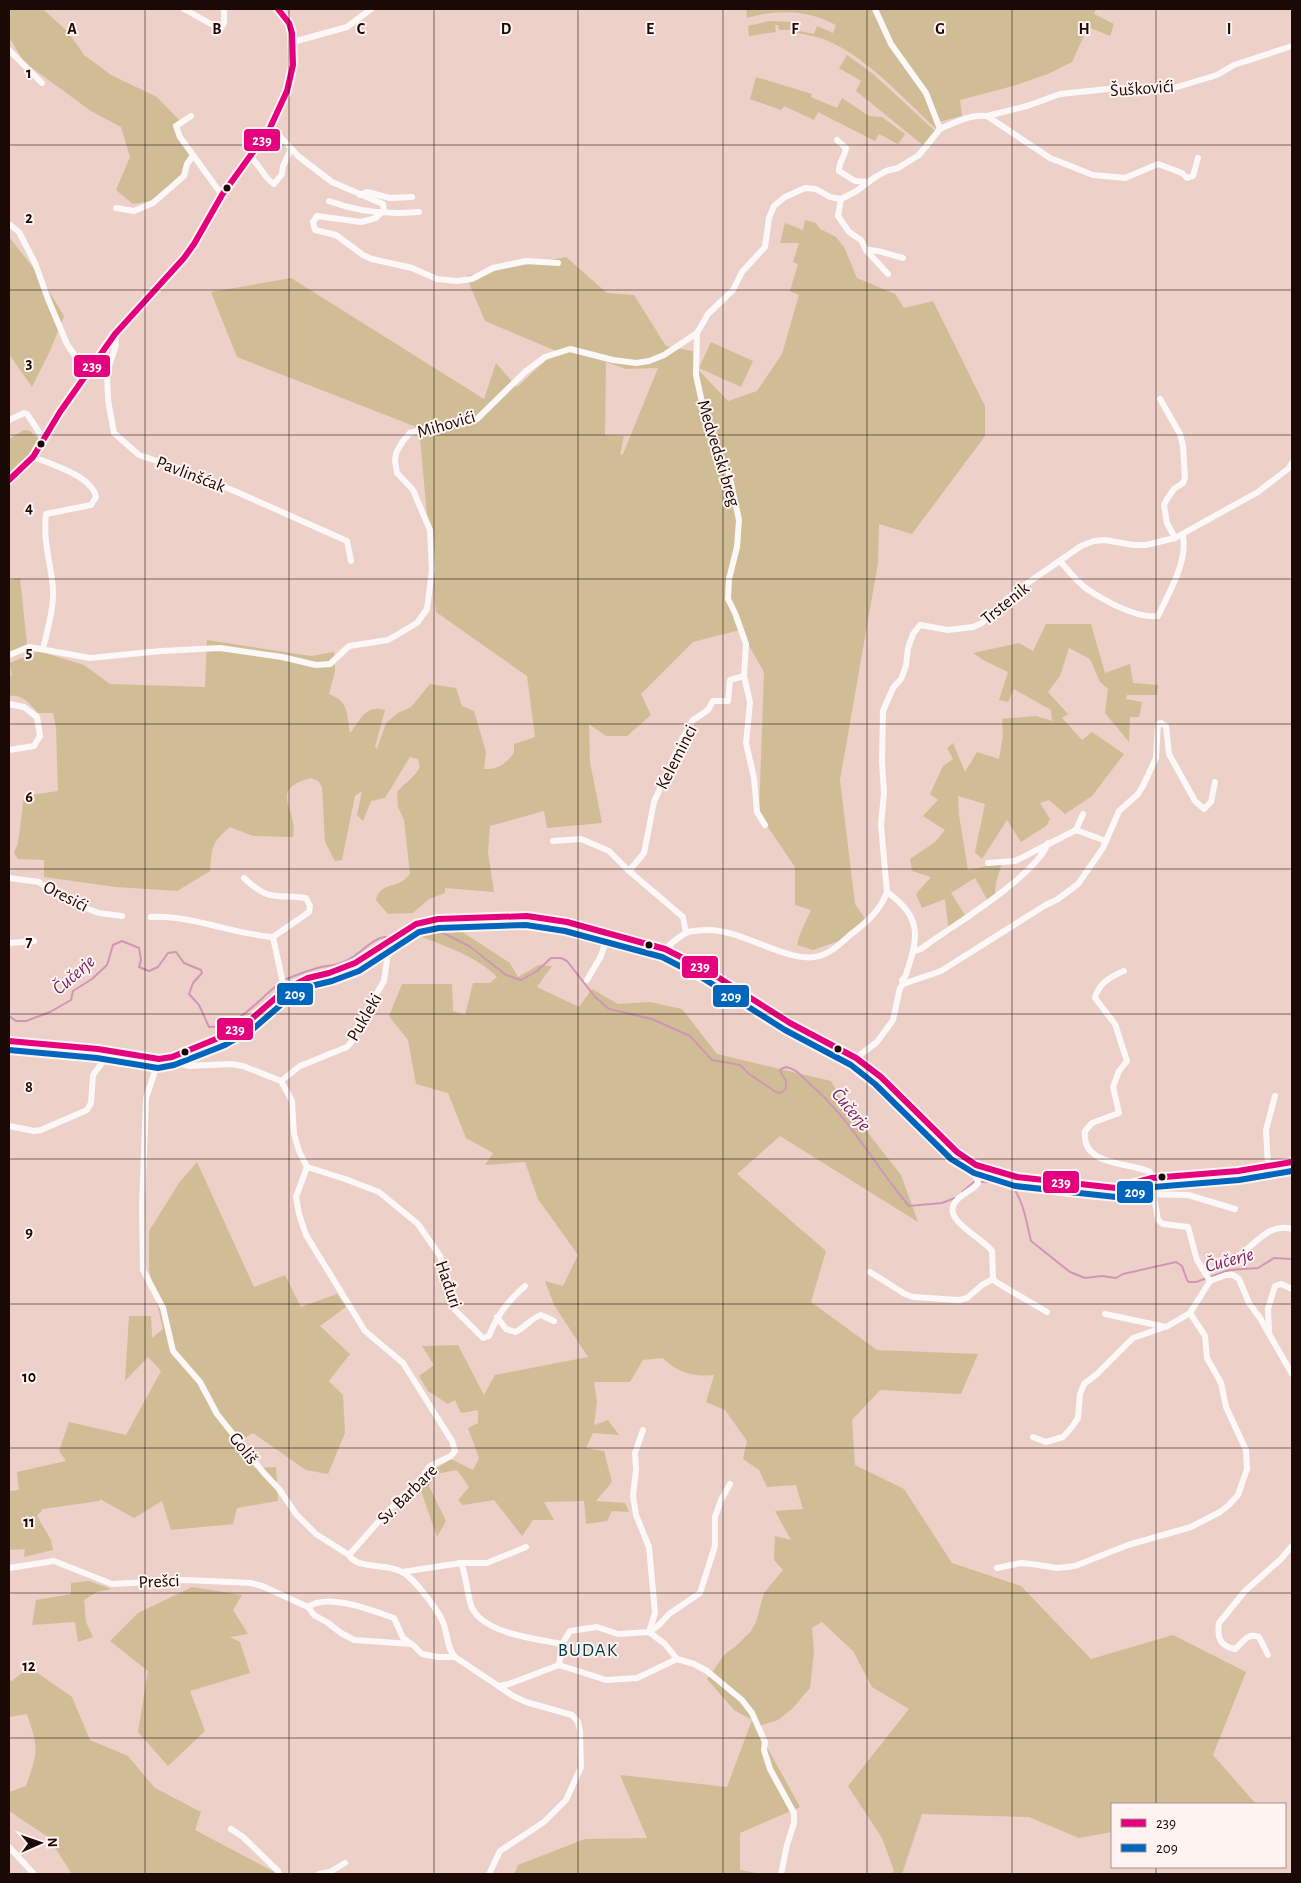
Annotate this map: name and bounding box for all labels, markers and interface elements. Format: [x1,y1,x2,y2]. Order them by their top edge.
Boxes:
text: A [67,21,77,37]
text: B [212,21,222,37]
text: C [357,21,366,37]
text: D [501,21,512,37]
text: E [646,21,654,37]
text: F [791,21,799,37]
text: G [935,21,945,37]
text: H [1078,21,1090,37]
text: I [1227,21,1231,37]
text: 1 [26,65,32,81]
street label: Šuškovići [1109,75,1175,100]
line badge: 239 [243,128,281,152]
text: 239 [252,134,272,148]
unlabelled marker [222,183,232,193]
text: 2 [25,210,33,226]
line badge: 239 [73,354,111,378]
text: 3 [26,355,33,371]
text: 239 [82,360,102,374]
street label: Medvedski breg [693,398,743,509]
street label: Mihovići [415,408,477,442]
unlabelled marker [36,439,46,449]
street label: Pavlinšćak [154,454,228,497]
text: 4 [25,500,33,516]
street label: Trstenik [978,579,1034,628]
text: 5 [26,644,33,660]
street label: Keleminci [653,722,701,793]
text: 6 [25,789,33,805]
street label: Oresići [40,878,91,916]
text: 7 [26,934,33,950]
unlabelled marker [644,940,654,950]
water label: Čučerje [48,950,99,999]
line badge: 239 [681,955,719,979]
text: 239 [690,960,710,974]
line badge: 209 [276,982,314,1006]
line badge: 209 [712,984,750,1008]
text: 209 [285,988,306,1002]
text: 209 [721,990,742,1004]
street label: Pukleki [344,991,386,1044]
line badge: 239 [216,1017,254,1041]
text: 239 [225,1023,245,1037]
unlabelled marker [833,1044,843,1054]
unlabelled marker [180,1047,190,1057]
text: 8 [25,1079,33,1095]
water label: Čučerje [828,1084,876,1135]
line badge: 239 [1042,1170,1080,1194]
unlabelled marker [1157,1172,1167,1182]
text: 239 [1051,1176,1071,1190]
line badge: 209 [1116,1180,1154,1204]
text: 209 [1125,1186,1146,1200]
text: 9 [25,1224,33,1240]
water label: Čučerje [1202,1243,1256,1276]
street label: Hađuri [432,1258,465,1310]
text: 10 [22,1369,36,1385]
street label: Goliš [225,1429,261,1468]
street label: Sv. Barbare [374,1461,441,1528]
text: 11 [23,1514,35,1530]
street label: Prešci [138,1572,180,1592]
district label: BUDAK [558,1641,618,1660]
text: 12 [22,1658,36,1674]
legend [1111,1803,1286,1868]
text: 239 [1156,1816,1176,1831]
north arrow [15,1818,65,1868]
text: N [45,1837,59,1848]
text: 209 [1156,1841,1178,1856]

